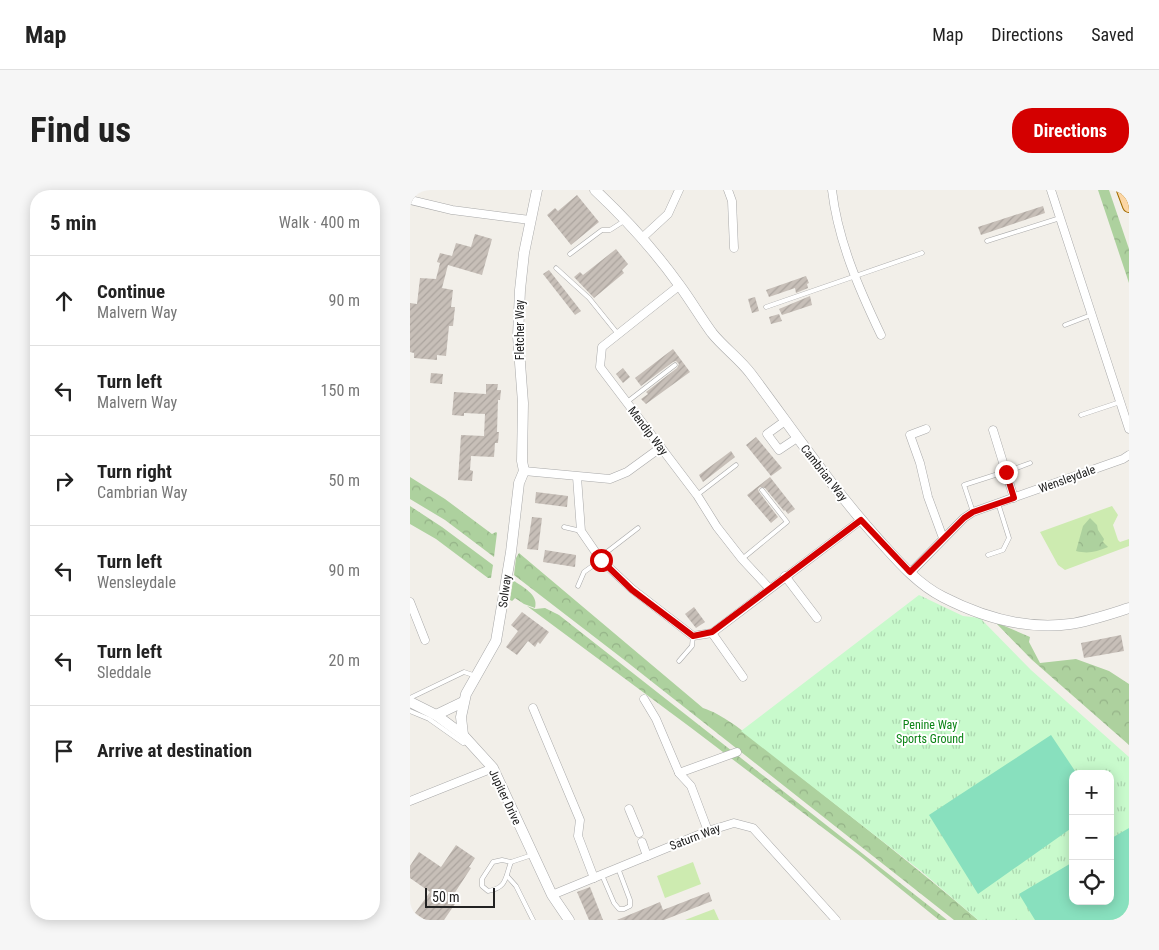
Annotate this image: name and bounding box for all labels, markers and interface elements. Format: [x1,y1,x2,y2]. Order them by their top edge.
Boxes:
text: Map [25,21,66,49]
text: Map [932,24,963,45]
text: Directions [991,24,1063,45]
text: Saved [1091,24,1134,45]
button: Directions [1012,108,1129,153]
text: Find us [30,110,131,151]
text: 5 min [50,211,97,235]
text: Walk · 400 m [279,213,360,232]
text: Continue [97,280,165,303]
icon: ahead [50,287,78,315]
text: 90 m [328,291,360,310]
street label: Fletcher Way [513,300,527,360]
text: Malvern Way [97,303,177,322]
text: Turn left [97,370,162,393]
icon: left [50,377,78,405]
text: 150 m [321,381,360,400]
text: Malvern Way [97,393,177,412]
street label: Mendip Way [625,404,671,458]
street label: Cambrian Way [798,442,850,504]
text: Turn right [97,460,172,483]
route end [995,461,1018,484]
street label: Wensleydale [1037,462,1098,496]
icon: right [50,467,78,495]
text: 50 m [328,471,360,490]
text: Cambrian Way [97,483,187,502]
route start [590,549,613,572]
text: Turn left [97,550,162,573]
icon: left [50,557,78,585]
text: 90 m [328,561,360,580]
text: Wensleydale [97,573,176,592]
street label: Solway [496,573,514,609]
text: Turn left [97,640,162,663]
icon: left [50,647,78,675]
text: 20 m [328,651,360,670]
text: Sleddale [97,663,151,682]
park label: Penine Way Sports Ground [896,718,964,746]
icon: arrive [50,737,78,765]
text: Arrive at destination [97,739,252,762]
street label: Jupiter Drive [486,767,524,827]
map controls [1069,770,1114,905]
button: + [1069,770,1114,815]
button: − [1069,815,1114,860]
street label: Saturn Way [668,821,722,853]
button: locate [1069,860,1114,905]
scale bar [425,885,495,908]
text: 50 m [432,889,460,905]

